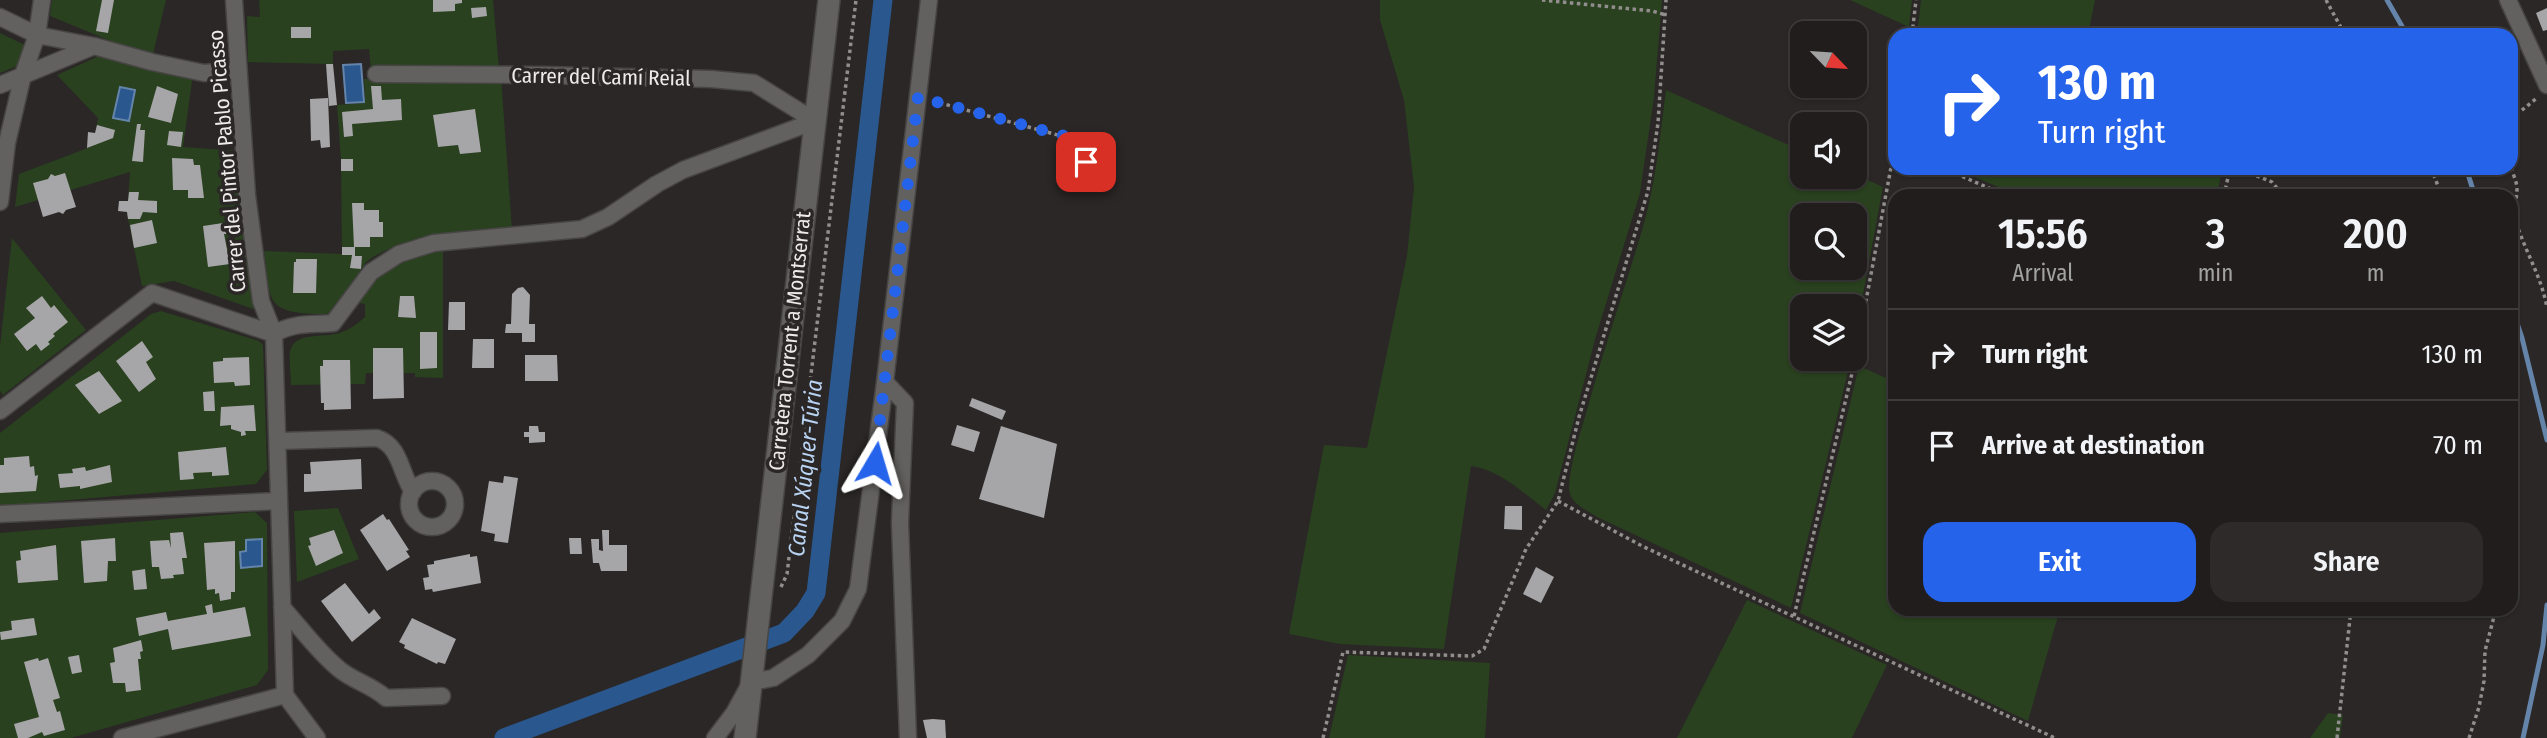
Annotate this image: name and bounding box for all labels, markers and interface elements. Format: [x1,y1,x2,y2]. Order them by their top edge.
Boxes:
north arrow [1790,21,1867,98]
map controls [1790,21,1867,371]
street label: Carrer del Pintor Pablo Picasso [203,29,251,293]
text: 130 m [2038,53,2156,112]
icon: right [1923,56,2014,147]
street label: Carrer del Camí Reial [511,62,691,92]
button: sound [1790,112,1867,189]
text: Turn right [2038,113,2165,151]
pin [1056,132,1116,192]
icon: arrive [1067,143,1105,181]
button: search [1790,203,1867,280]
text: 15:56 [1998,209,2088,259]
text: 3 [2206,209,2225,259]
text: 200 [2343,209,2408,259]
street label: Carretera Torrent a Montserrat [763,210,817,472]
text: Arrival [2012,259,2073,287]
text: min [2198,259,2233,287]
text: m [2367,259,2384,287]
button: layers [1790,294,1867,371]
icon: right [1923,336,1961,374]
text: Turn right [1982,339,2088,370]
text: 130 m [2421,339,2483,370]
water label: Canal Xúquer-Túria [782,378,828,558]
position arrow [838,426,912,500]
icon: arrive [1923,427,1961,465]
text: Arrive at destination [1982,430,2205,461]
text: 70 m [2433,430,2483,461]
button: Exit [1923,522,2196,602]
button: Share [2210,522,2483,602]

